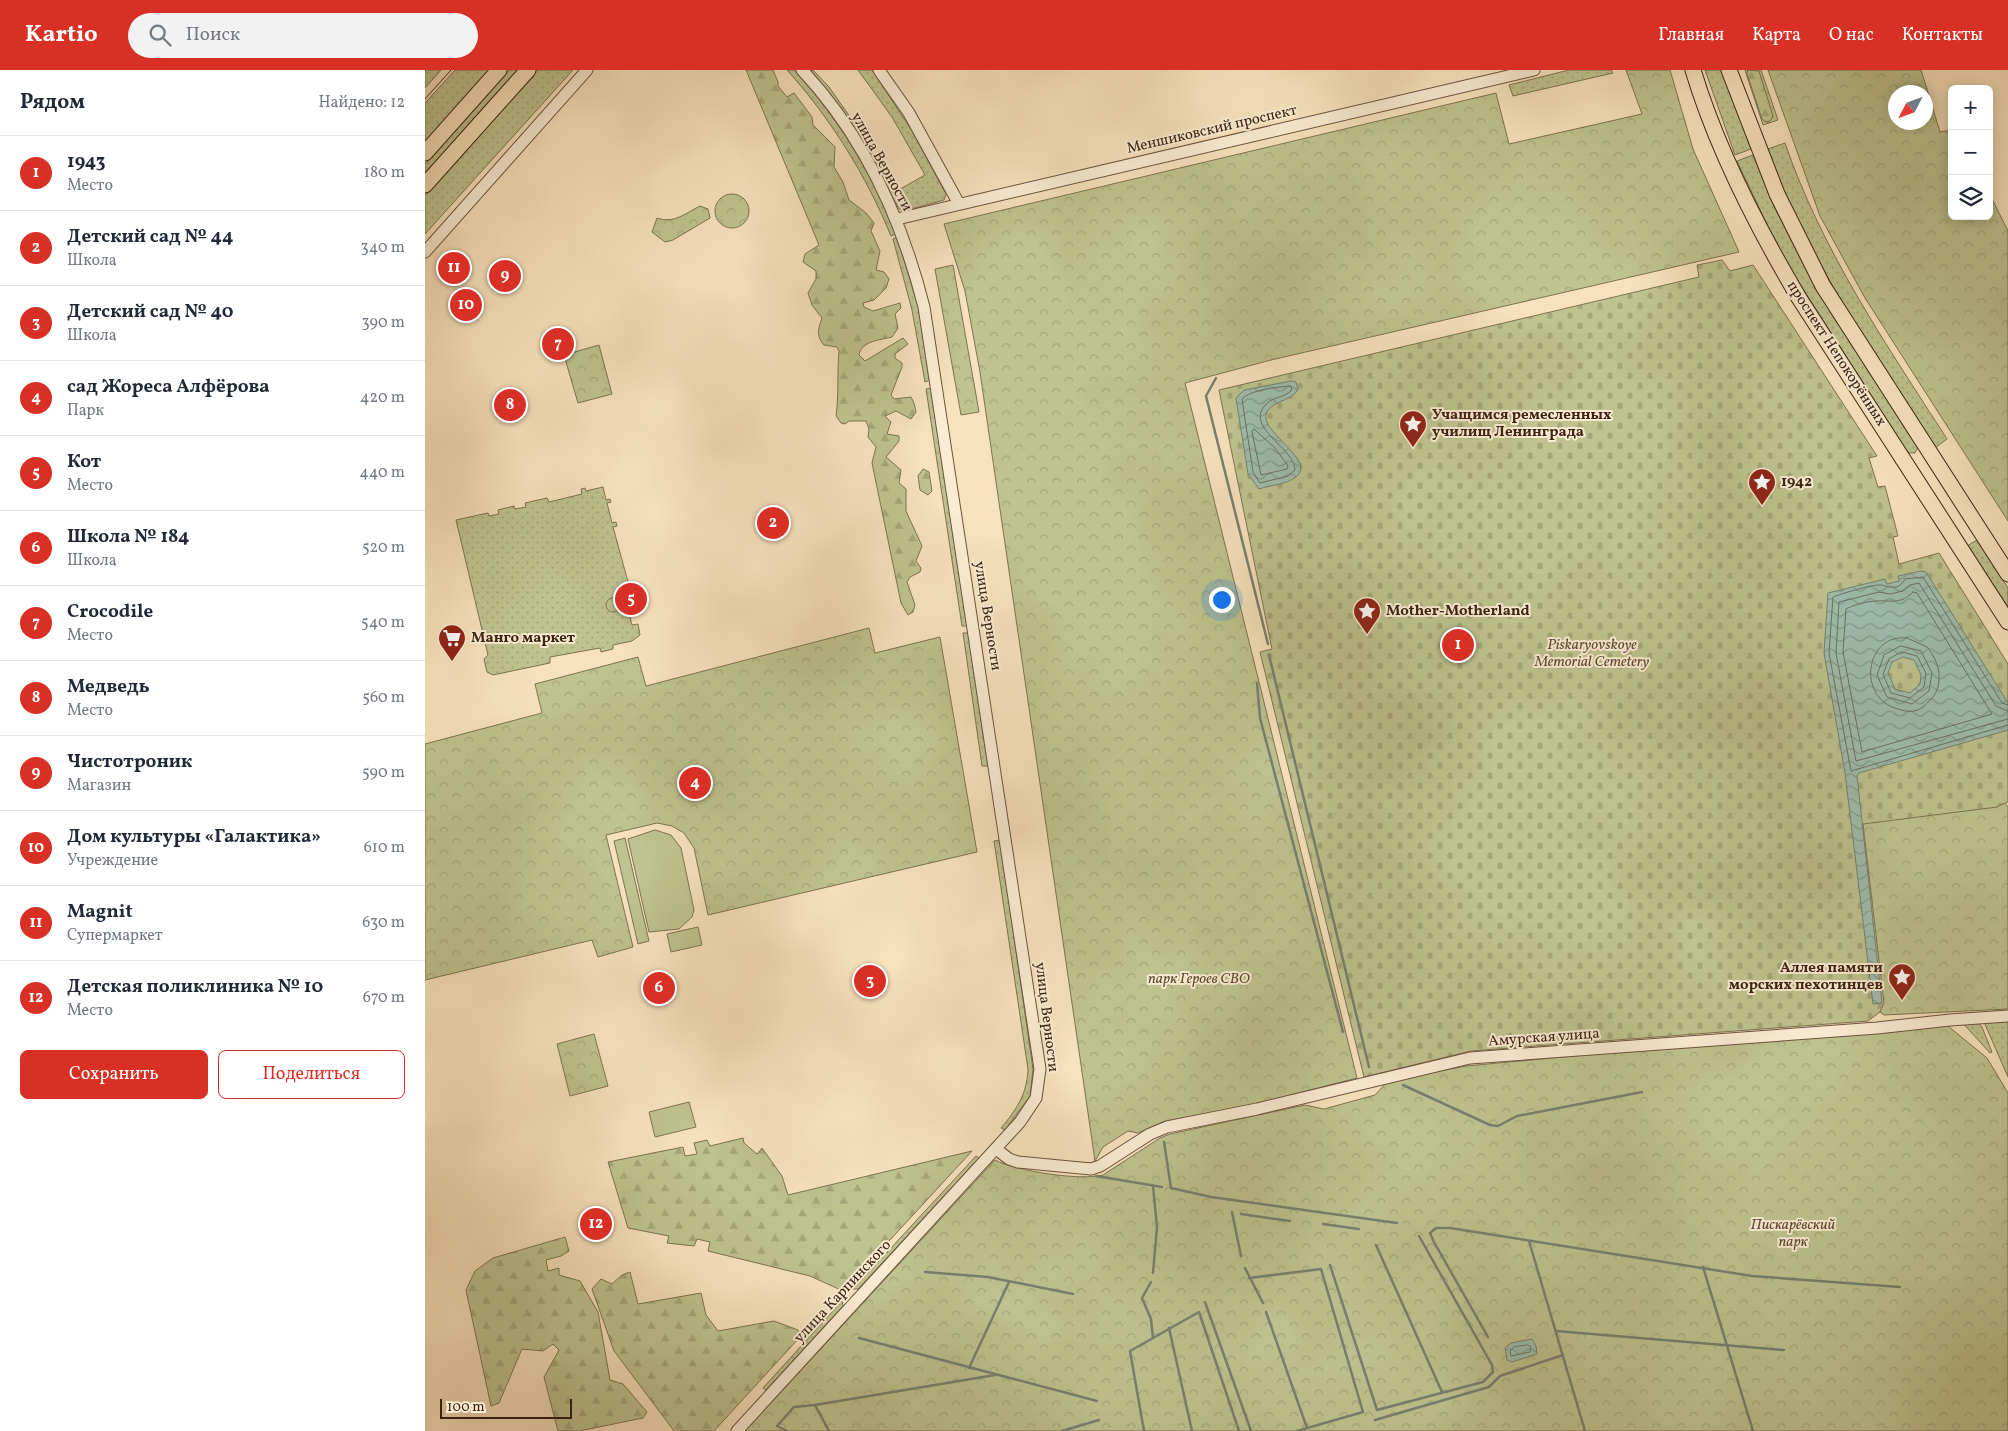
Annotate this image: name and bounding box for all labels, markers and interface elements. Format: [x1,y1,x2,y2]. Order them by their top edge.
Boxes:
search box [128,13,478,58]
text: Kartio [25,18,98,52]
icon: search [146,21,174,49]
text: Поиск [186,22,240,48]
text: Главная [1658,23,1724,48]
text: Карта [1752,23,1801,48]
text: О нас [1829,23,1874,48]
text: Контакты [1902,23,1983,48]
north arrow [1888,85,1933,130]
map controls [1948,85,1993,220]
button: + [1948,85,1993,130]
text: Рядом [20,88,85,117]
text: Найдено: 12 [319,92,405,114]
street label: Меншиковский проспект [1125,100,1300,160]
street label: улица Верности [845,109,917,215]
button: − [1948,130,1993,175]
text: 1943 [67,149,105,175]
text: 1 [33,162,39,184]
text: 180 m [364,162,405,184]
text: Место [67,175,113,197]
button: layers [1948,175,1993,220]
text: Детский сад № 44 [67,224,234,250]
text: 2 [32,237,40,259]
text: 340 m [361,237,405,259]
pin: 11 [438,249,470,287]
text: Школа [67,250,117,272]
pin: 9 [489,257,521,295]
street label: проспект Непокорённых [1781,277,1891,431]
pin: 10 [450,286,482,324]
text: Детский сад № 40 [67,299,233,325]
text: 3 [32,312,40,334]
text: 390 m [362,312,405,334]
text: Школа [67,325,117,347]
pin: 7 [542,325,574,363]
text: сад Жореса Алфёрова [67,374,270,400]
pin: 8 [494,386,526,424]
text: 4 [31,387,41,409]
text: 420 m [360,387,405,409]
text: Парк [67,400,104,422]
place label: Учащимся ремесленных училищ Ленинграда [1432,405,1612,443]
place icon: Учащимся ремесленных училищ Ленинграда [1398,409,1428,448]
text: Кот [67,449,101,475]
text: 5 [32,462,40,484]
text: 440 m [359,462,405,484]
place icon: 1942 [1747,467,1777,506]
place label: 1942 [1781,472,1812,493]
text: Место [67,475,113,497]
pin: 2 [757,504,789,542]
text: Школа № 184 [67,524,189,550]
text: 6 [32,537,40,559]
text: 520 m [362,537,405,559]
text: Школа [67,550,117,572]
street label: улица Верности [968,560,1006,672]
pin: 5 [615,580,647,618]
your location [1209,587,1235,613]
place icon: Mother-Motherland [1352,596,1382,635]
text: Crocodile [67,599,153,625]
place label: Mother-Motherland [1386,601,1530,622]
text: 7 [32,612,40,634]
text: 540 m [361,612,405,634]
supermarket icon: Манго маркет [437,623,467,662]
text: Место [67,625,113,647]
pin: 1 [1442,626,1474,664]
place label: Манго маркет [471,628,576,649]
park label: Piskaryovskoye Memorial Cemetery [1534,635,1649,673]
text: Медведь [67,674,150,700]
text: 8 [32,687,40,709]
text: 560 m [362,687,405,709]
text: Место [67,700,113,722]
text: Чистотроник [67,749,192,775]
text: 9 [32,762,40,784]
text: 590 m [362,762,405,784]
pin: 4 [679,764,711,802]
text: Магазин [67,775,131,797]
text: Дом культуры «Галактика» [67,824,321,850]
text: 10 [28,837,44,859]
text: 610 m [364,837,405,859]
text: Учреждение [67,850,158,872]
text: Magnit [67,899,133,925]
text: 11 [30,912,42,934]
text: 630 m [362,912,405,934]
text: Супермаркет [67,925,163,947]
place label: Аллея памяти морских пехотинцев [1729,958,1883,996]
street label: улица Верности [1029,961,1063,1073]
pin: 3 [854,962,886,1000]
place icon: Аллея памяти морских пехотинцев [1887,962,1917,1001]
pin: 6 [643,969,675,1007]
park label: парк Героев СВО [1148,969,1251,990]
text: Детская поликлиника № 10 [67,974,323,1000]
text: 12 [29,987,43,1009]
text: 670 m [363,987,405,1009]
text: Место [67,1000,113,1022]
street label: Амурская улица [1488,1024,1600,1052]
button: Сохранить [20,1050,208,1099]
button: Поделиться [218,1050,405,1099]
pin: 12 [580,1205,612,1243]
park label: Пискарёвский парк [1751,1215,1836,1253]
street label: улица Карпинского [789,1236,897,1348]
scale bar [440,1396,573,1419]
text: 100 m [447,1398,485,1417]

